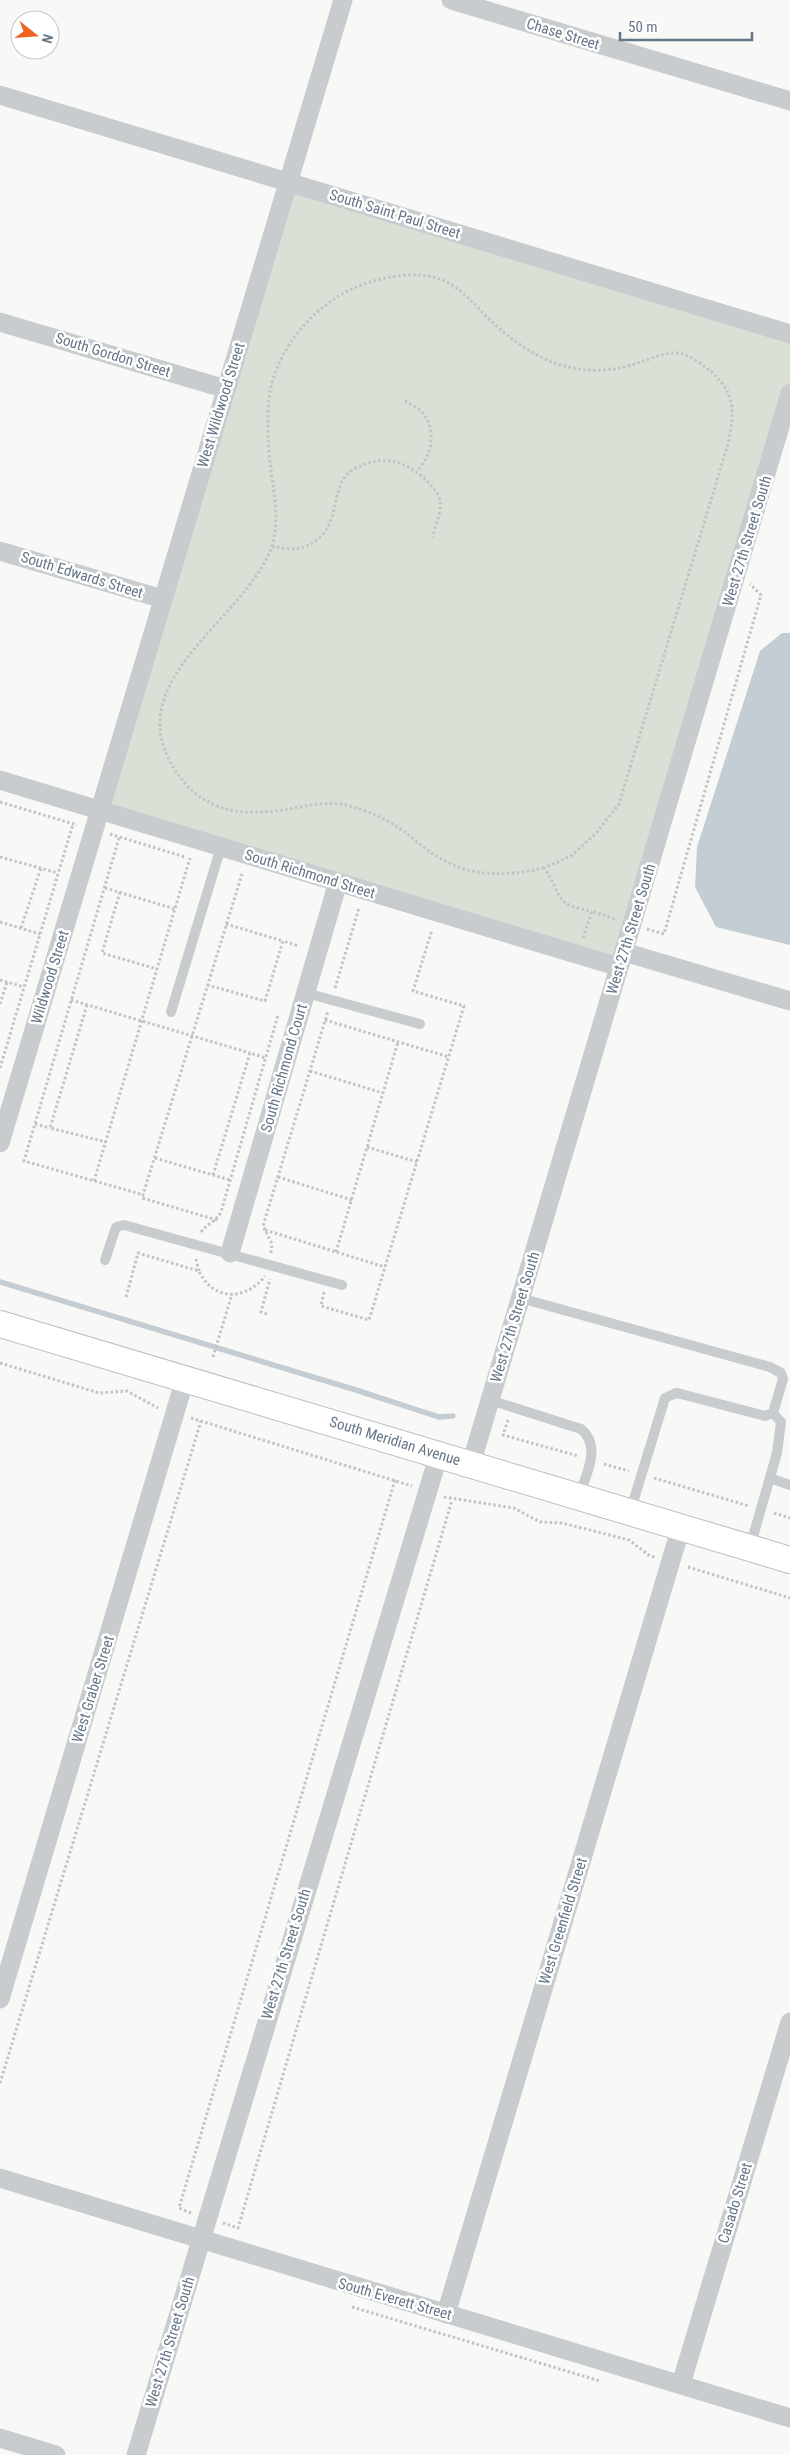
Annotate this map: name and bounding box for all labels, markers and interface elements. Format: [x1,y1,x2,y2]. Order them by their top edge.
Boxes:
north arrow [10,10,60,60]
scale bar [620,10,752,42]
street label: Chase Street [524,14,602,54]
text: 50 m [628,18,658,36]
text: N [39,32,56,45]
street label: South Saint Paul Street [327,186,463,242]
street label: South Gordon Street [53,329,173,381]
street label: West Wildwood Street [193,340,249,470]
street label: West 27th Street South [719,473,775,609]
street label: South Edwards Street [19,548,145,602]
street label: South Richmond Street [243,846,377,902]
street label: West 27th Street South [603,861,659,997]
street label: Wildwood Street [27,928,73,1026]
street label: South Richmond Court [257,1002,311,1134]
street label: West 27th Street South [487,1249,543,1385]
street label: South Meridian Avenue [327,1413,463,1469]
street label: West Graber Street [68,1633,118,1745]
street label: West Greenfield Street [535,1856,591,1986]
street label: West 27th Street South [258,1886,314,2022]
street label: Casado Street [714,2161,756,2245]
street label: West 27th Street South [142,2274,198,2410]
street label: South Everett Street [336,2274,454,2324]

